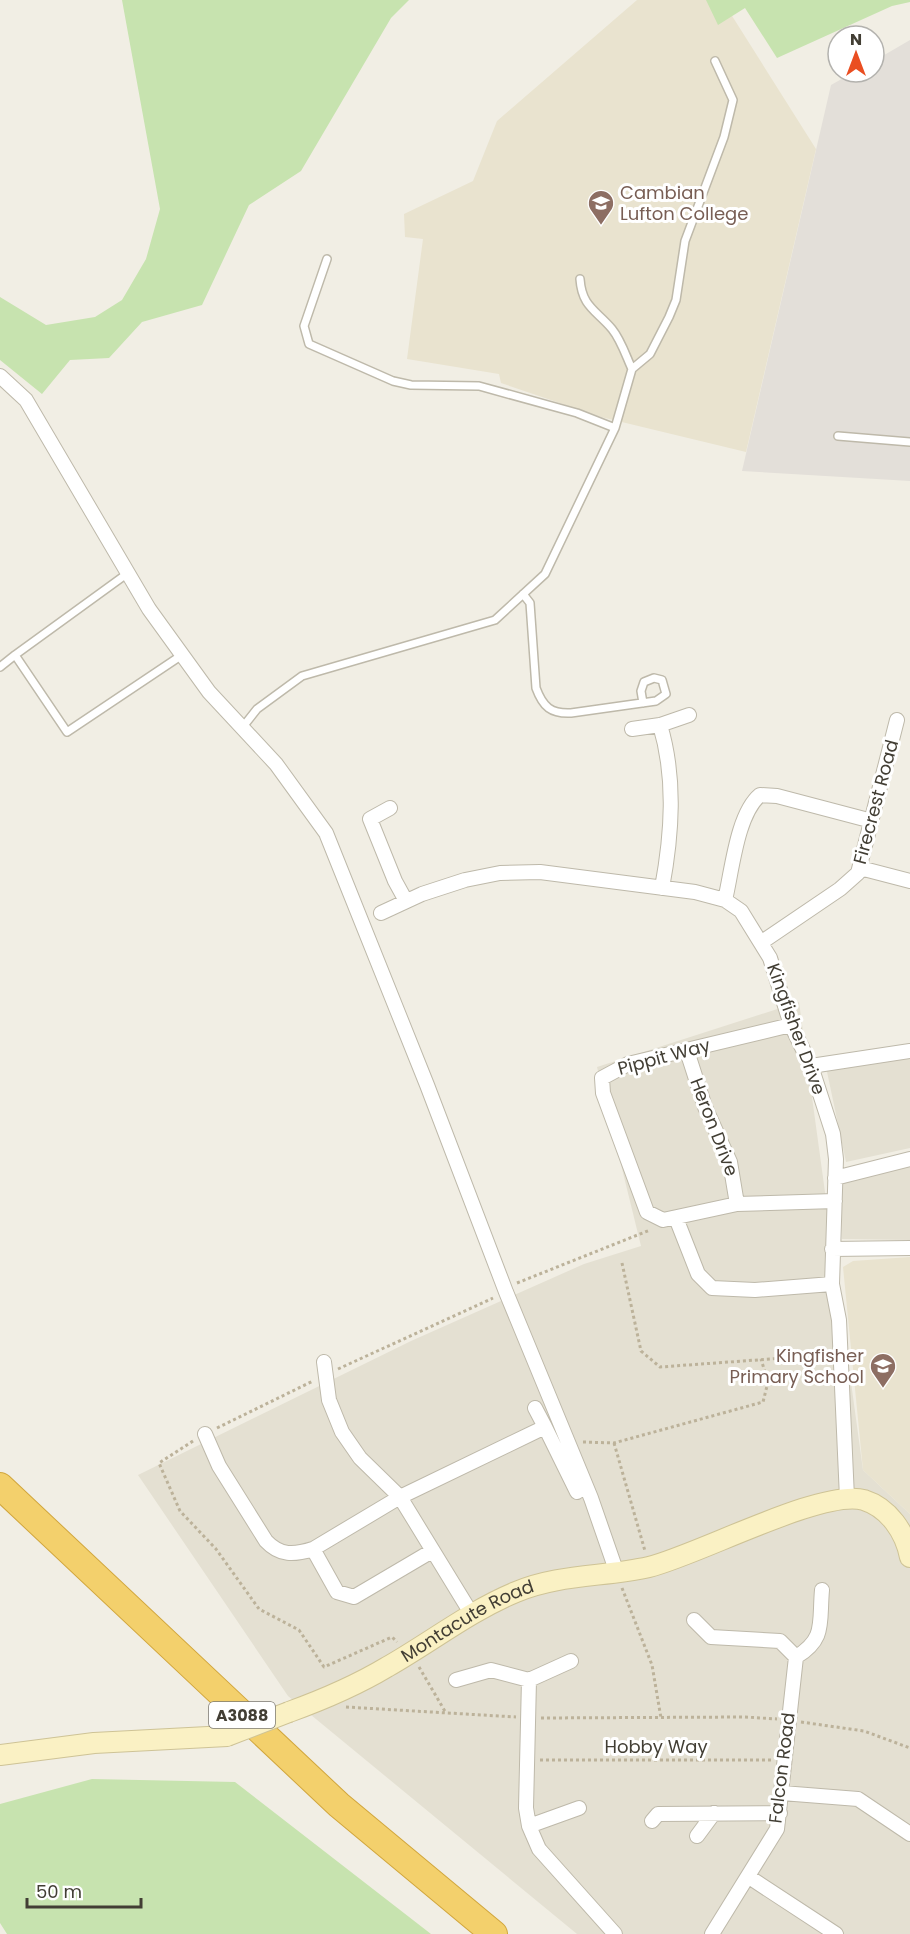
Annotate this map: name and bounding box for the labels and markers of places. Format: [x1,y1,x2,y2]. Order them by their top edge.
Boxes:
place label: Cambian Lufton College [620,180,748,226]
school or university icon: Cambian Lufton College [586,188,616,226]
place label: Kingfisher Primary School [730,1343,864,1389]
school or university icon: Kingfisher Primary School [868,1351,898,1389]

